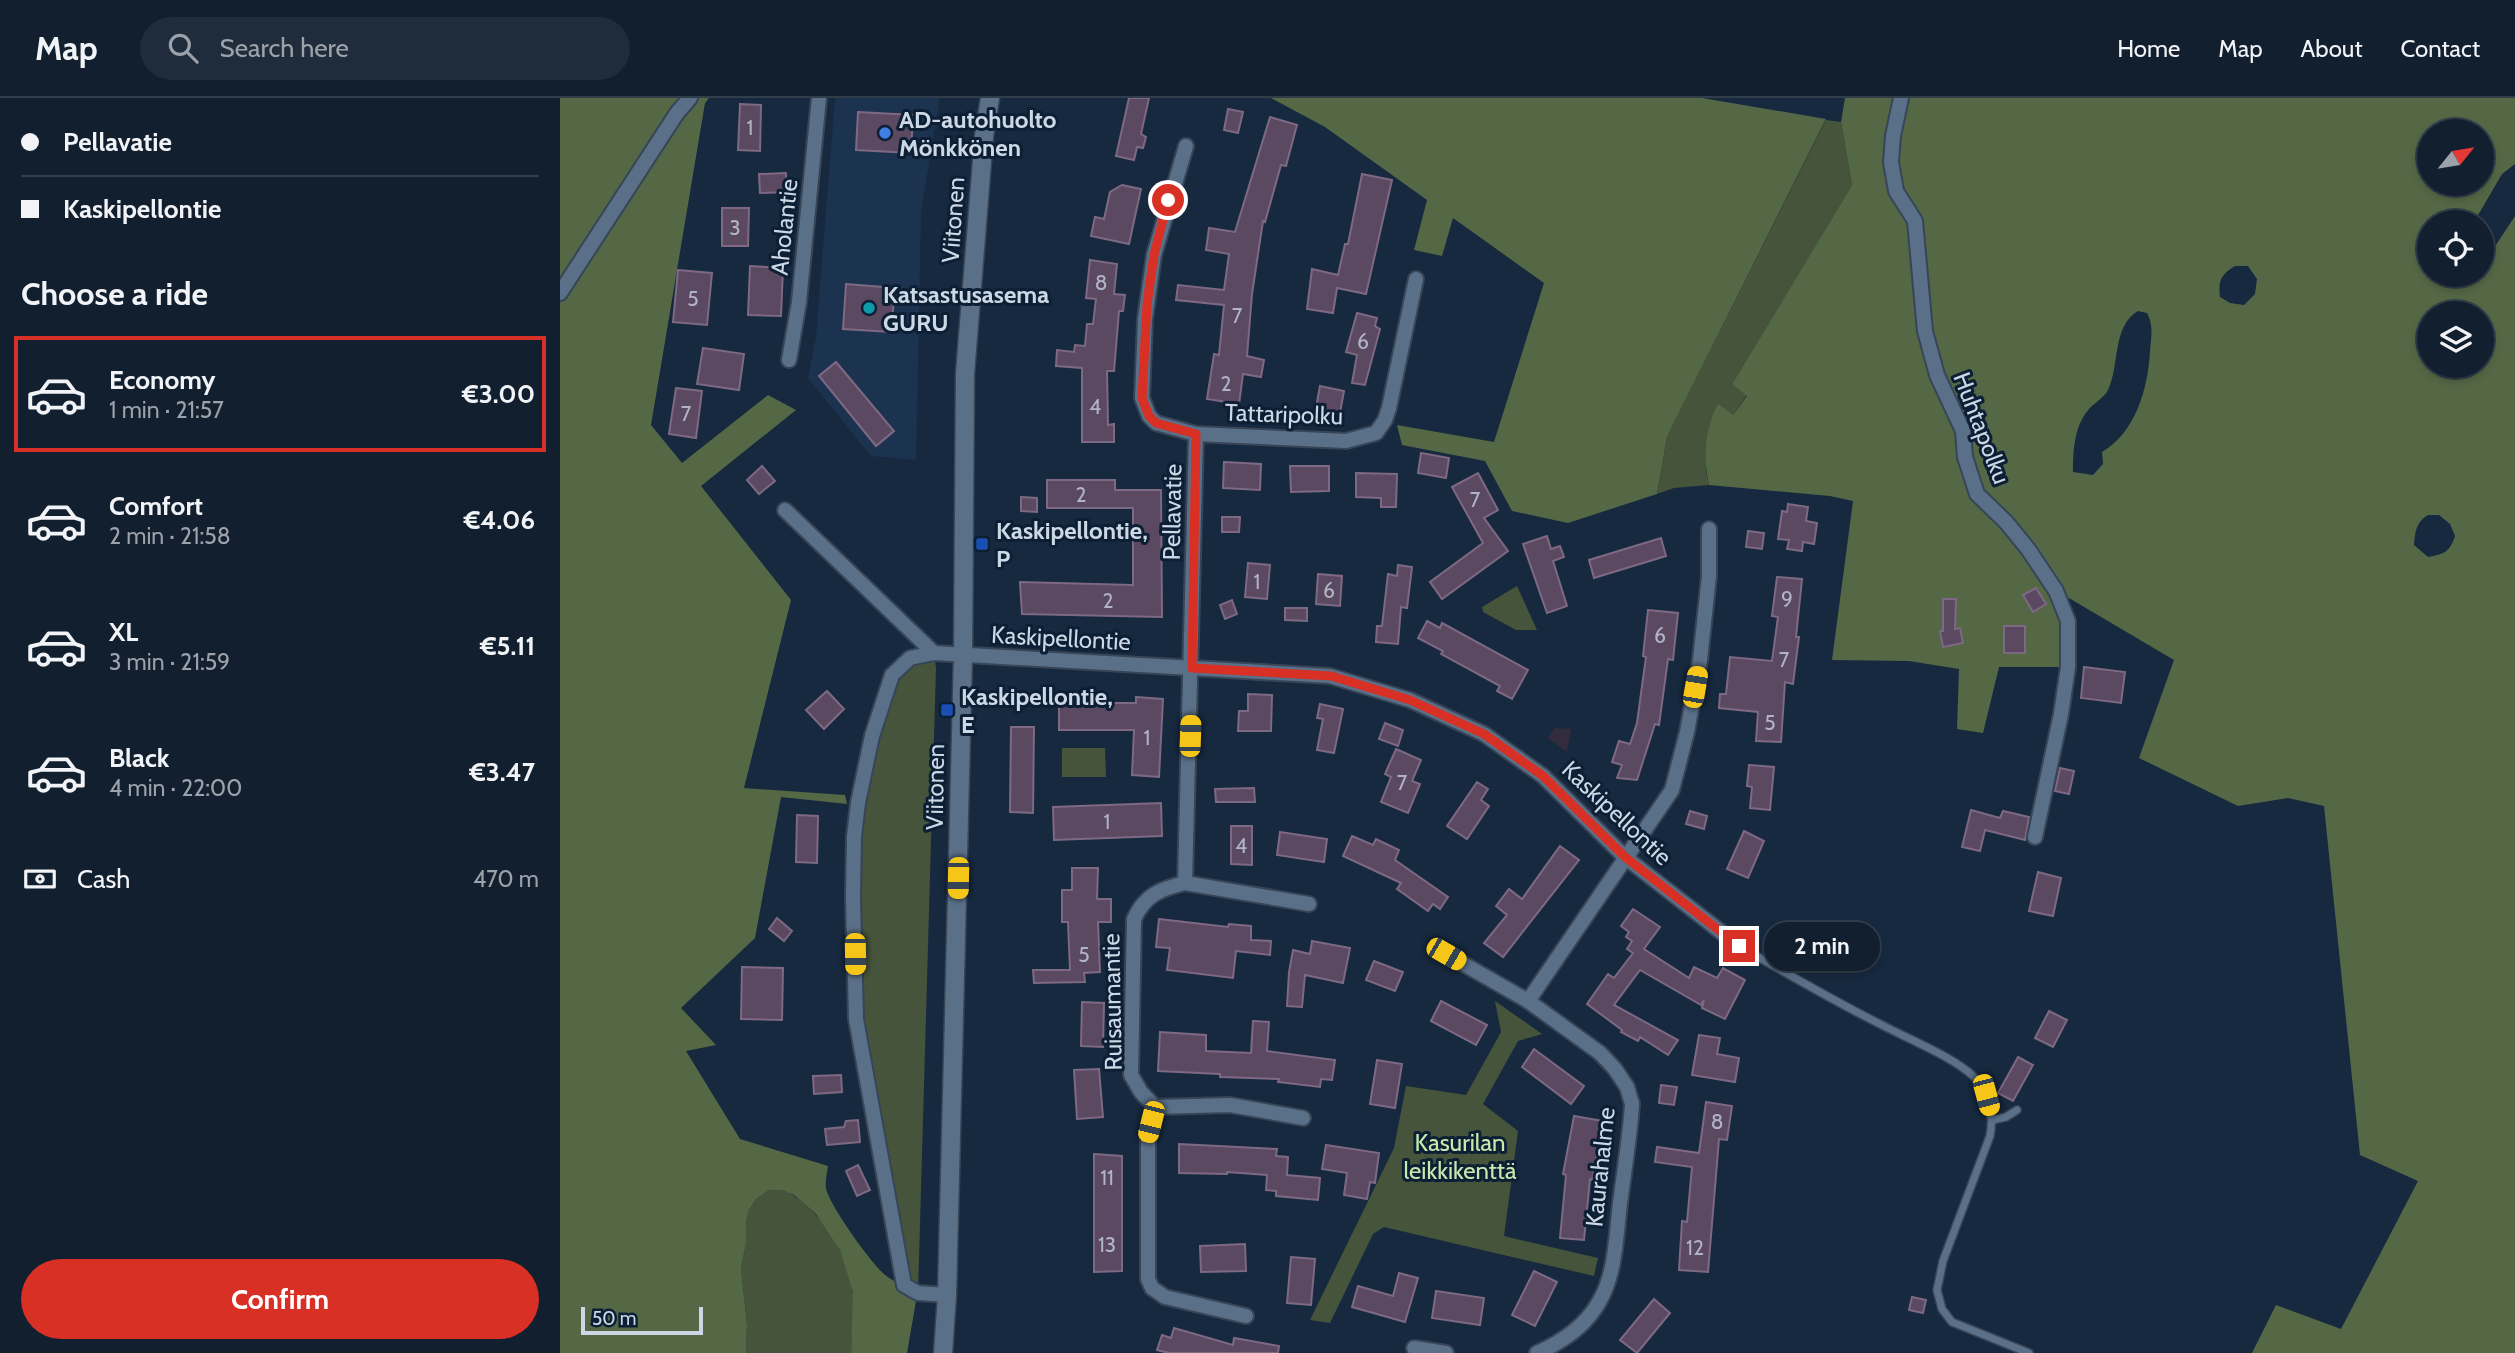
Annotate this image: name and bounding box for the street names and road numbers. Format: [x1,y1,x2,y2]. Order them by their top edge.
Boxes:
street label: Viitonen [936,176,970,264]
street label: Aholantie [765,177,803,277]
street label: Huhtapolku [1947,368,2017,488]
street label: Tattaripolku [1224,397,1344,431]
street label: Pellavatie [1157,463,1187,561]
street label: Kaskipellontie [991,620,1131,656]
street label: Viitonen [920,744,950,830]
street label: Kaskipellontie [1556,755,1678,871]
street label: Ruisaumantie [1096,933,1128,1071]
street label: Kaurahalme [1579,1106,1621,1228]

